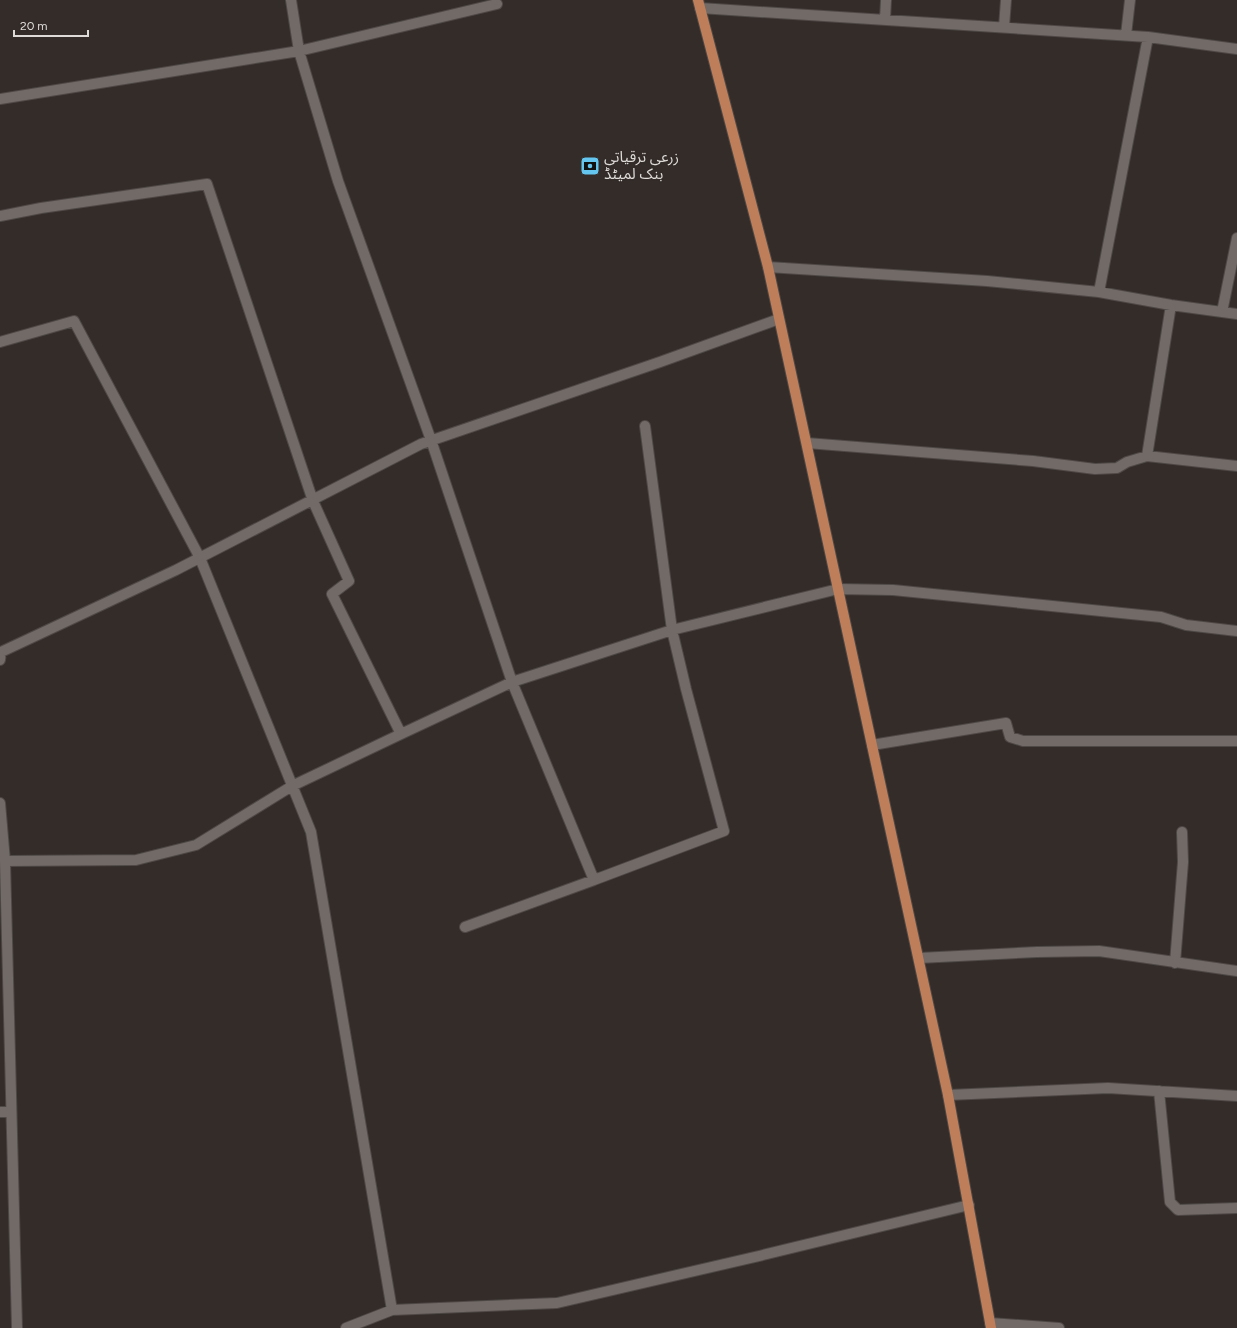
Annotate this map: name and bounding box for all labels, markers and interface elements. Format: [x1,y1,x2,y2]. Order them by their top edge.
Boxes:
scale bar [14,12,88,38]
text: 20 m [20,19,48,33]
place label: زرعی ترقیاتی بنک لمیٹڈ [604,148,679,183]
bank icon: زرعی ترقیاتی بنک لمیٹڈ [579,155,601,177]

